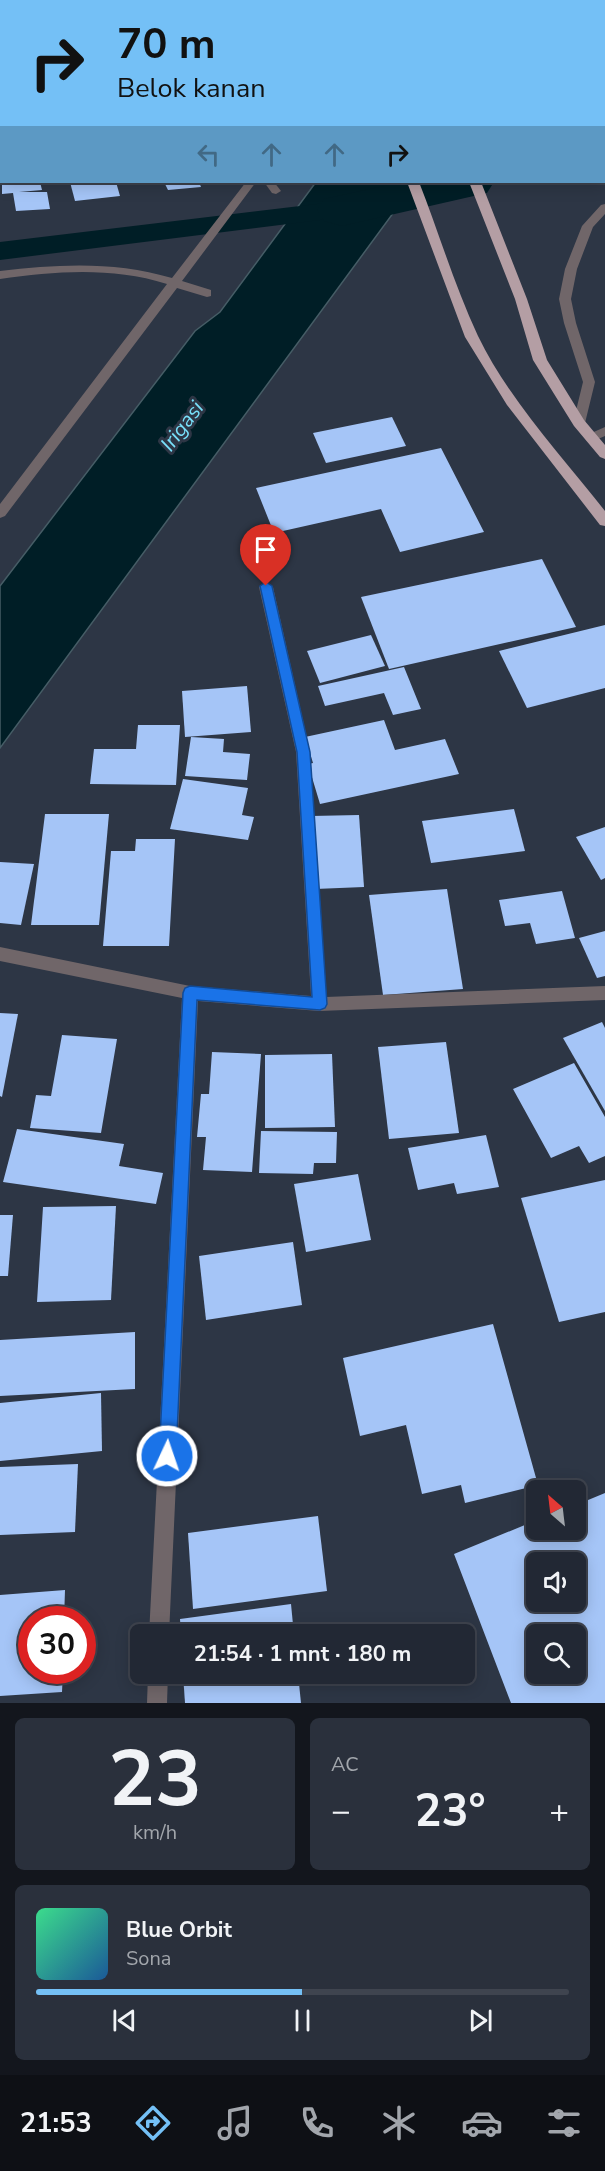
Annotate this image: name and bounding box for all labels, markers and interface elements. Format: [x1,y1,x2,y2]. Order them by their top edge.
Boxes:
text: 70 m [117,16,216,73]
icon: right [18,24,96,102]
text: Belok kanan [117,70,266,107]
icon: left [192,138,225,171]
icon: ahead [255,138,288,171]
icon: ahead [318,138,351,171]
icon: right [381,138,414,171]
water label: Irigasi [154,394,211,457]
pin [240,524,291,586]
icon: arrive [249,533,282,566]
position arrow [135,1424,199,1488]
north arrow [526,1480,586,1540]
map controls [526,1480,586,1684]
button: sound [526,1552,586,1612]
speed limit sign: 30 [18,1606,96,1684]
button: search [526,1624,586,1684]
text: 21:54 · 1 mnt · 180 m [194,1639,411,1669]
text: 23 [108,1726,202,1833]
text: AC [331,1751,359,1778]
text: 23° [414,1781,486,1842]
text: − [331,1789,351,1834]
text: + [549,1789,569,1834]
text: km/h [133,1819,177,1846]
text: Blue Orbit [126,1915,232,1945]
text: Sona [126,1945,171,1972]
icon: previous [108,2004,141,2037]
icon: pause [286,2004,319,2037]
icon: next [464,2004,497,2037]
icon: directions [132,2102,174,2144]
icon: music [214,2102,256,2144]
icon: phone [296,2102,338,2144]
icon: climate [378,2102,420,2144]
icon: car [461,2102,503,2144]
icon: filters [543,2102,585,2144]
text: 21:53 [20,2105,92,2142]

